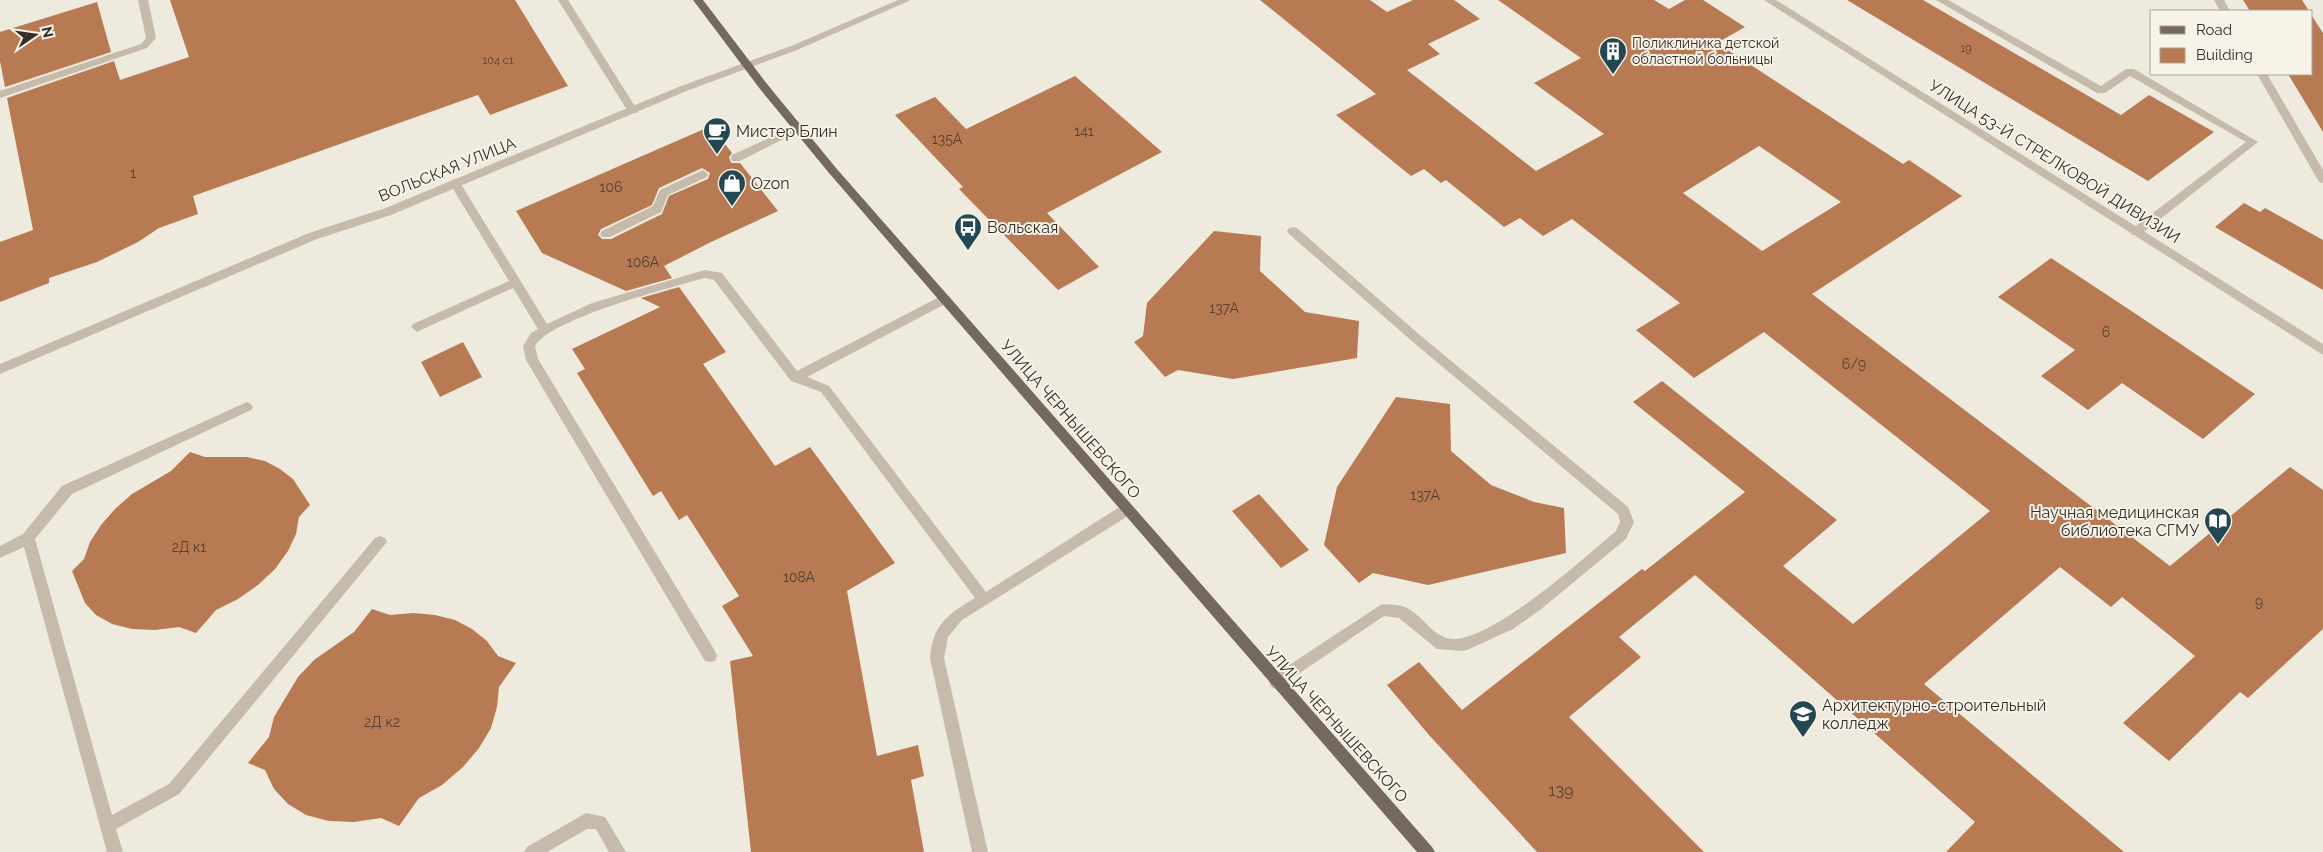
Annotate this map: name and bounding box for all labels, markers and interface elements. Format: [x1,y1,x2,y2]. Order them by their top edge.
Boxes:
north arrow [10,10,60,60]
legend [2150,10,2313,75]
text: Road [2196,21,2232,39]
text: N [39,25,57,39]
place label: Поликлиника детской областной больницы [1632,35,1779,67]
building icon: Поликлиника детской областной больницы [1598,36,1628,75]
house number: 19 [1960,42,1972,55]
text: Building [2196,46,2253,64]
house number: 104 с1 [483,54,514,67]
street label: УЛИЦА 53-Й СТРЕЛКОВОЙ ДИВИЗИИ [1926,76,2184,247]
cafe icon: Мистер Блин [702,116,732,155]
place label: Мистер Блин [736,122,838,141]
house number: 141 [1074,123,1094,139]
house number: 135А [932,131,963,147]
street label: ВОЛЬСКАЯ УЛИЦА [376,133,519,206]
house number: 1 [130,165,136,181]
shop icon: Ozon [717,168,747,207]
place label: Ozon [751,174,790,193]
house number: 106 [599,179,623,195]
bus stop icon: Вольская [953,212,983,251]
place label: Вольская [987,218,1058,237]
house number: 106А [627,254,660,270]
house number: 137А [1209,300,1239,316]
house number: 6 [2102,324,2110,340]
street label: УЛИЦА ЧЕРНЫШЕВСКОГО [997,336,1145,502]
house number: 6/9 [1842,356,1866,372]
house number: 137А [1410,487,1440,503]
place label: Научная медицинская библиотека СГМУ [2030,503,2199,540]
library icon: Научная медицинская библиотека СГМУ [2203,506,2233,545]
house number: 2Д к1 [172,539,206,555]
house number: 108А [783,569,816,585]
house number: 9 [2255,594,2263,610]
street label: УЛИЦА ЧЕРНЫШЕВСКОГО [1261,642,1412,806]
place label: Архитектурно-строительный колледж [1822,696,2046,733]
school or university icon: Архитектурно-строительный колледж [1788,699,1818,738]
house number: 2Д к2 [364,714,400,730]
house number: 139 [1549,781,1573,800]

